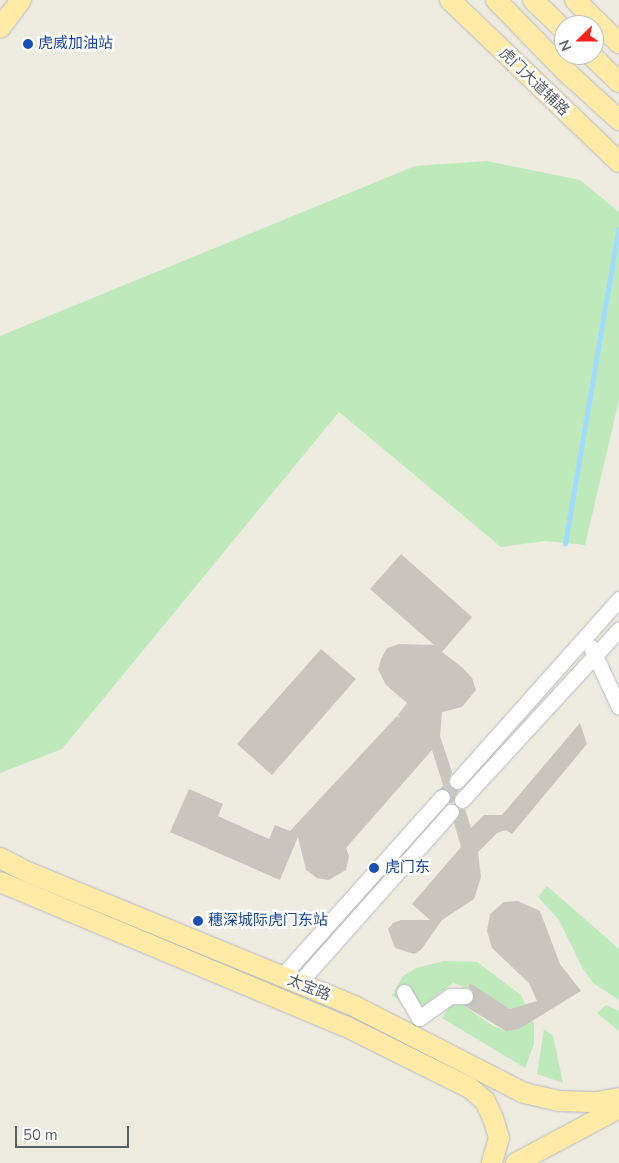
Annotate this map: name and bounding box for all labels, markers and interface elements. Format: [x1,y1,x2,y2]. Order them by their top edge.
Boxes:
north arrow [554,15,604,65]
place label: 虎威加油站 [38,35,113,53]
text: N [555,37,576,54]
marker: 虎威加油站 [22,38,34,50]
street label: 虎门大道辅路 [495,44,573,120]
place label: 虎门东 [385,859,430,877]
marker: 虎门东 [367,861,381,875]
place label: 穗深城际虎门东站 [208,912,328,930]
marker: 穗深城际虎门东站 [192,915,204,927]
street label: 太宝路 [285,971,333,1005]
scale bar [18,1116,131,1148]
text: 50 m [23,1125,58,1145]

